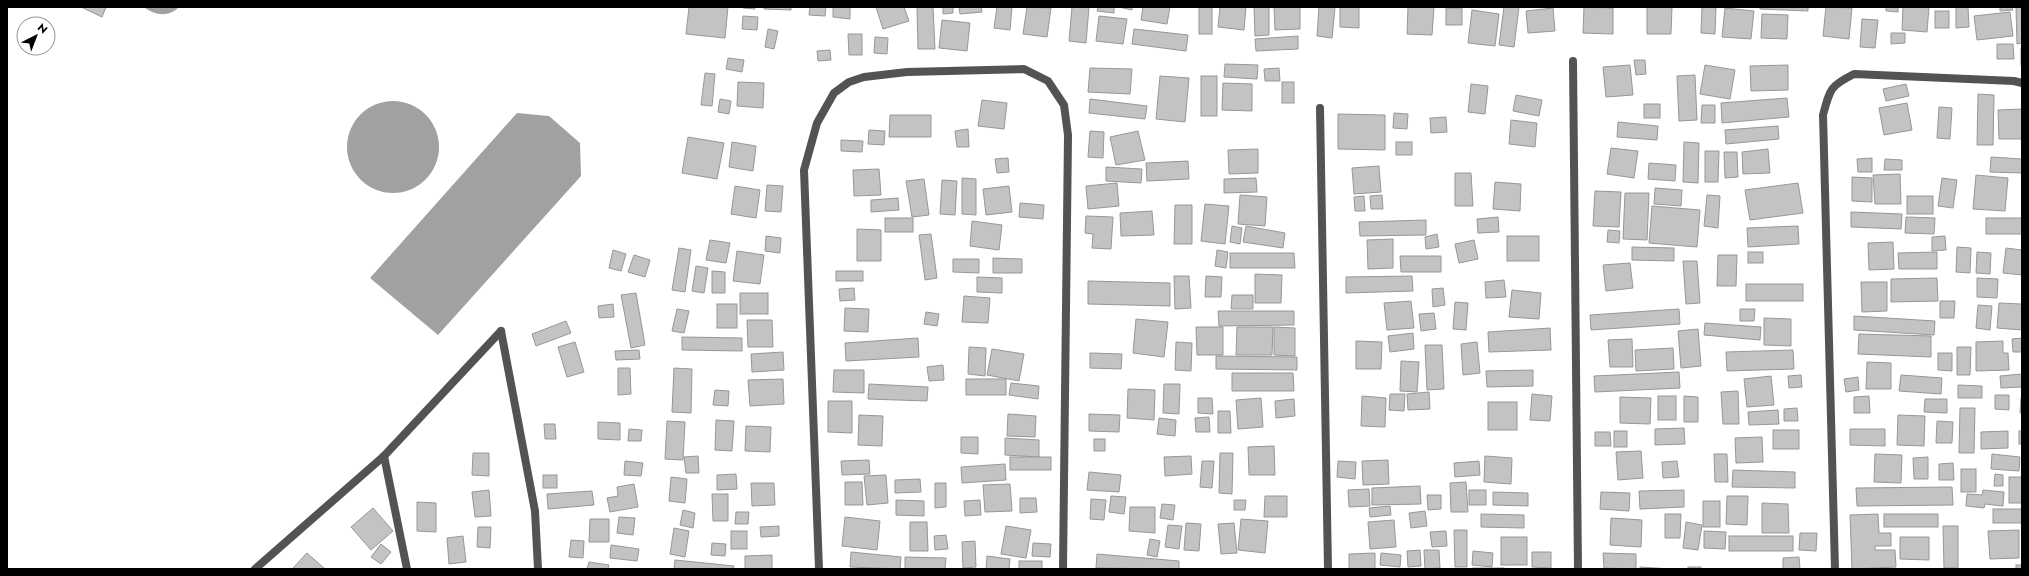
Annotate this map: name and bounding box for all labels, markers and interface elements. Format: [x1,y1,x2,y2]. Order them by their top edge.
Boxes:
north arrow [16,16,56,56]
text: N [34,20,51,37]

